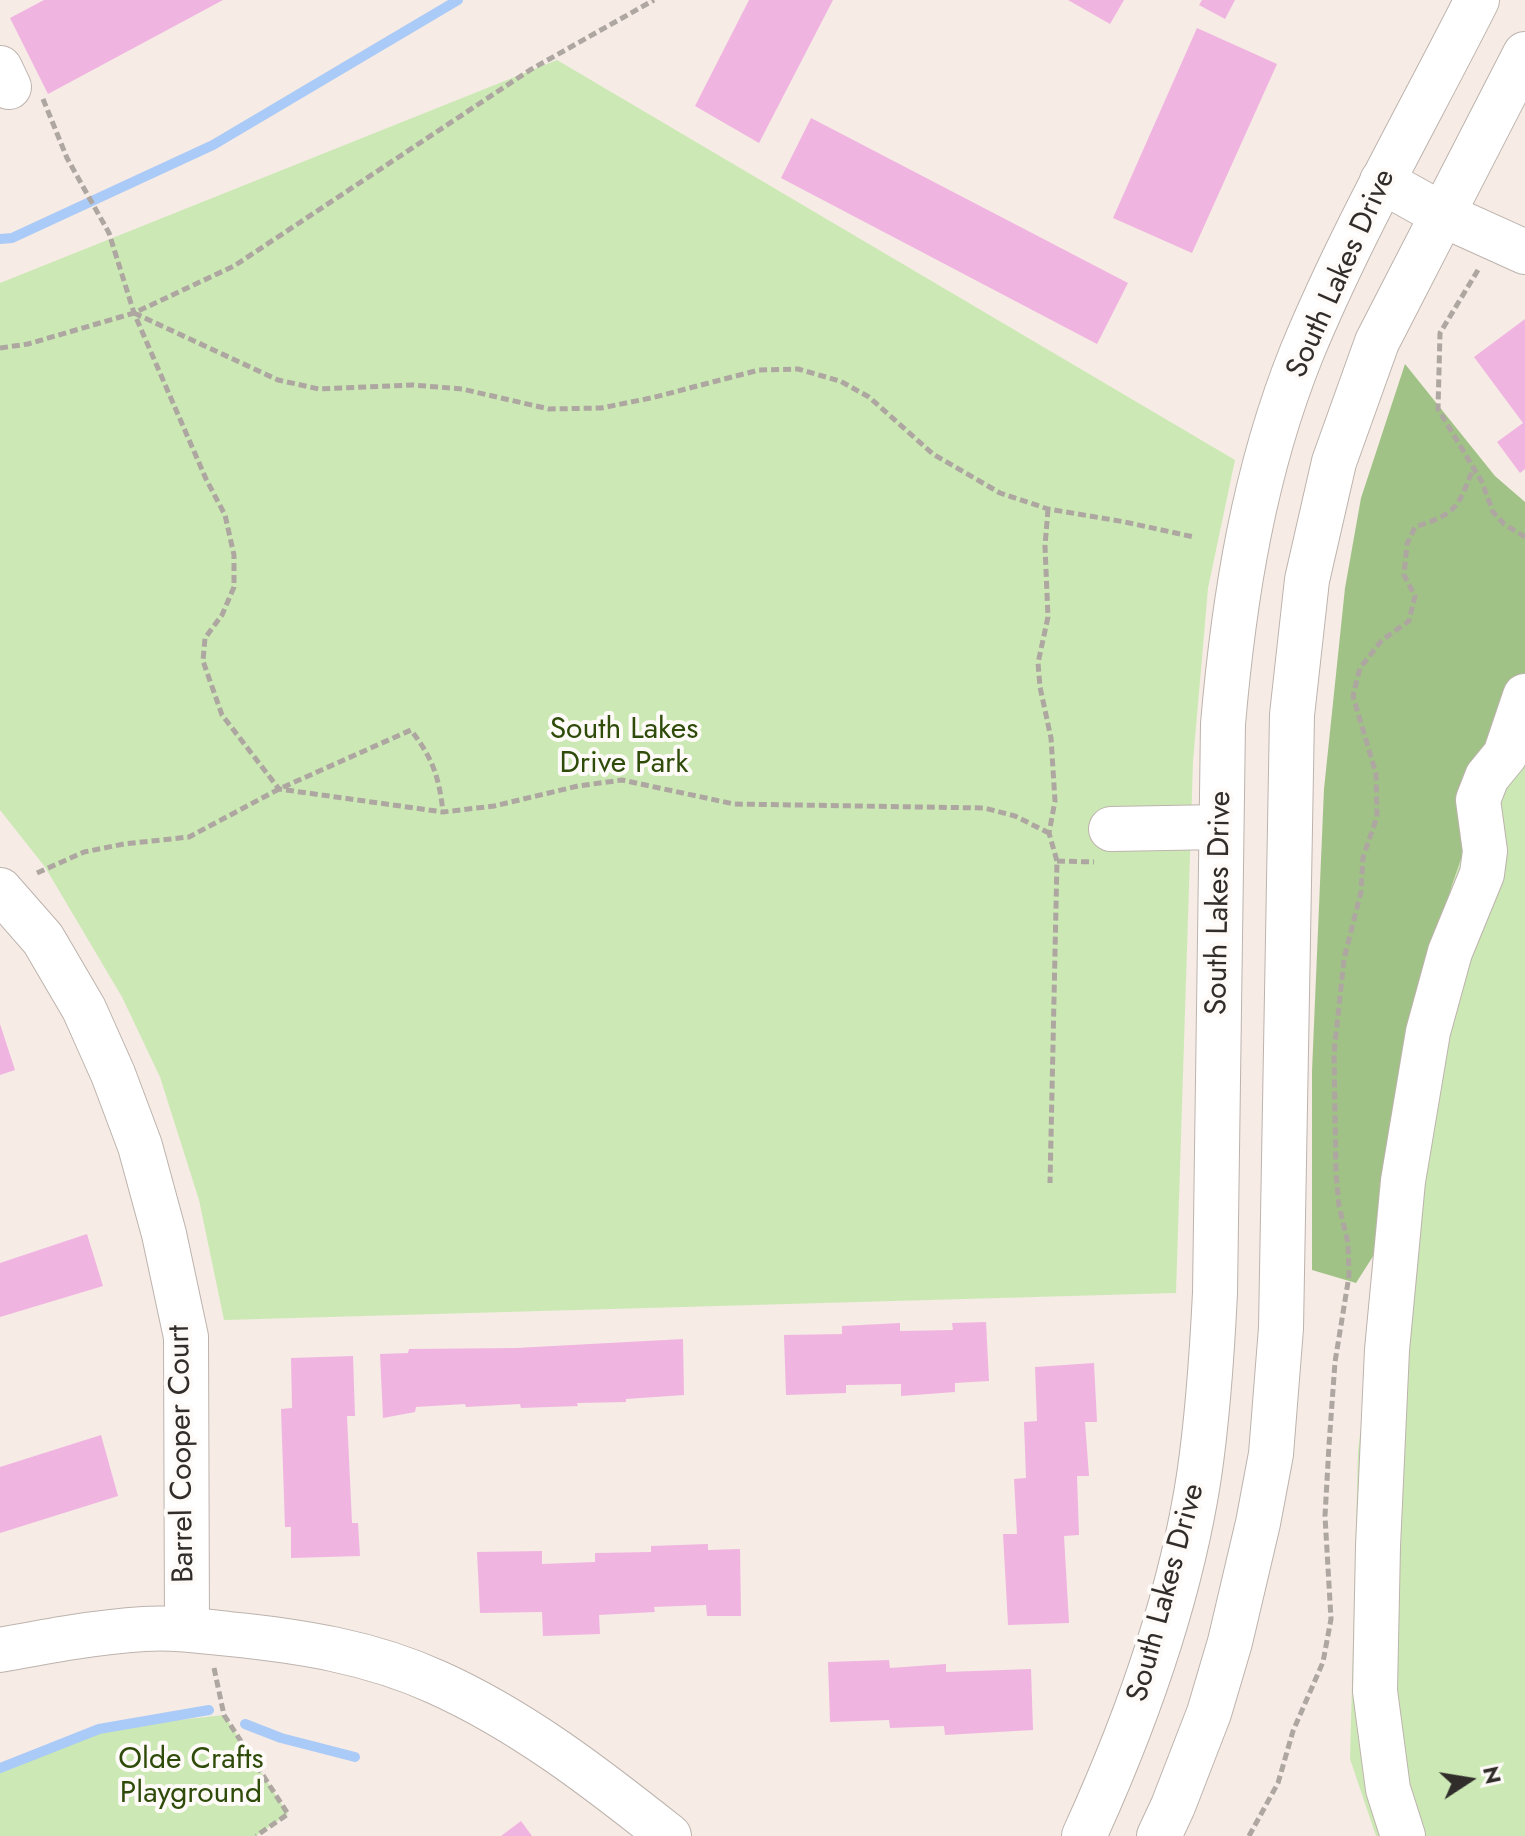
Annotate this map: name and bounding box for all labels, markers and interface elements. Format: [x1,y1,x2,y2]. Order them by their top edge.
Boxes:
street label: South Lakes Drive [1280,164,1404,384]
park label: South Lakes Drive Park [550,713,698,784]
street label: South Lakes Drive [1200,790,1240,1016]
street label: Barrel Cooper Court [163,1325,203,1583]
street label: South Lakes Drive [1121,1480,1213,1706]
north arrow [1429,1740,1509,1820]
park label: Olde Crafts Playground [118,1743,264,1814]
text: N [1475,1763,1510,1787]

